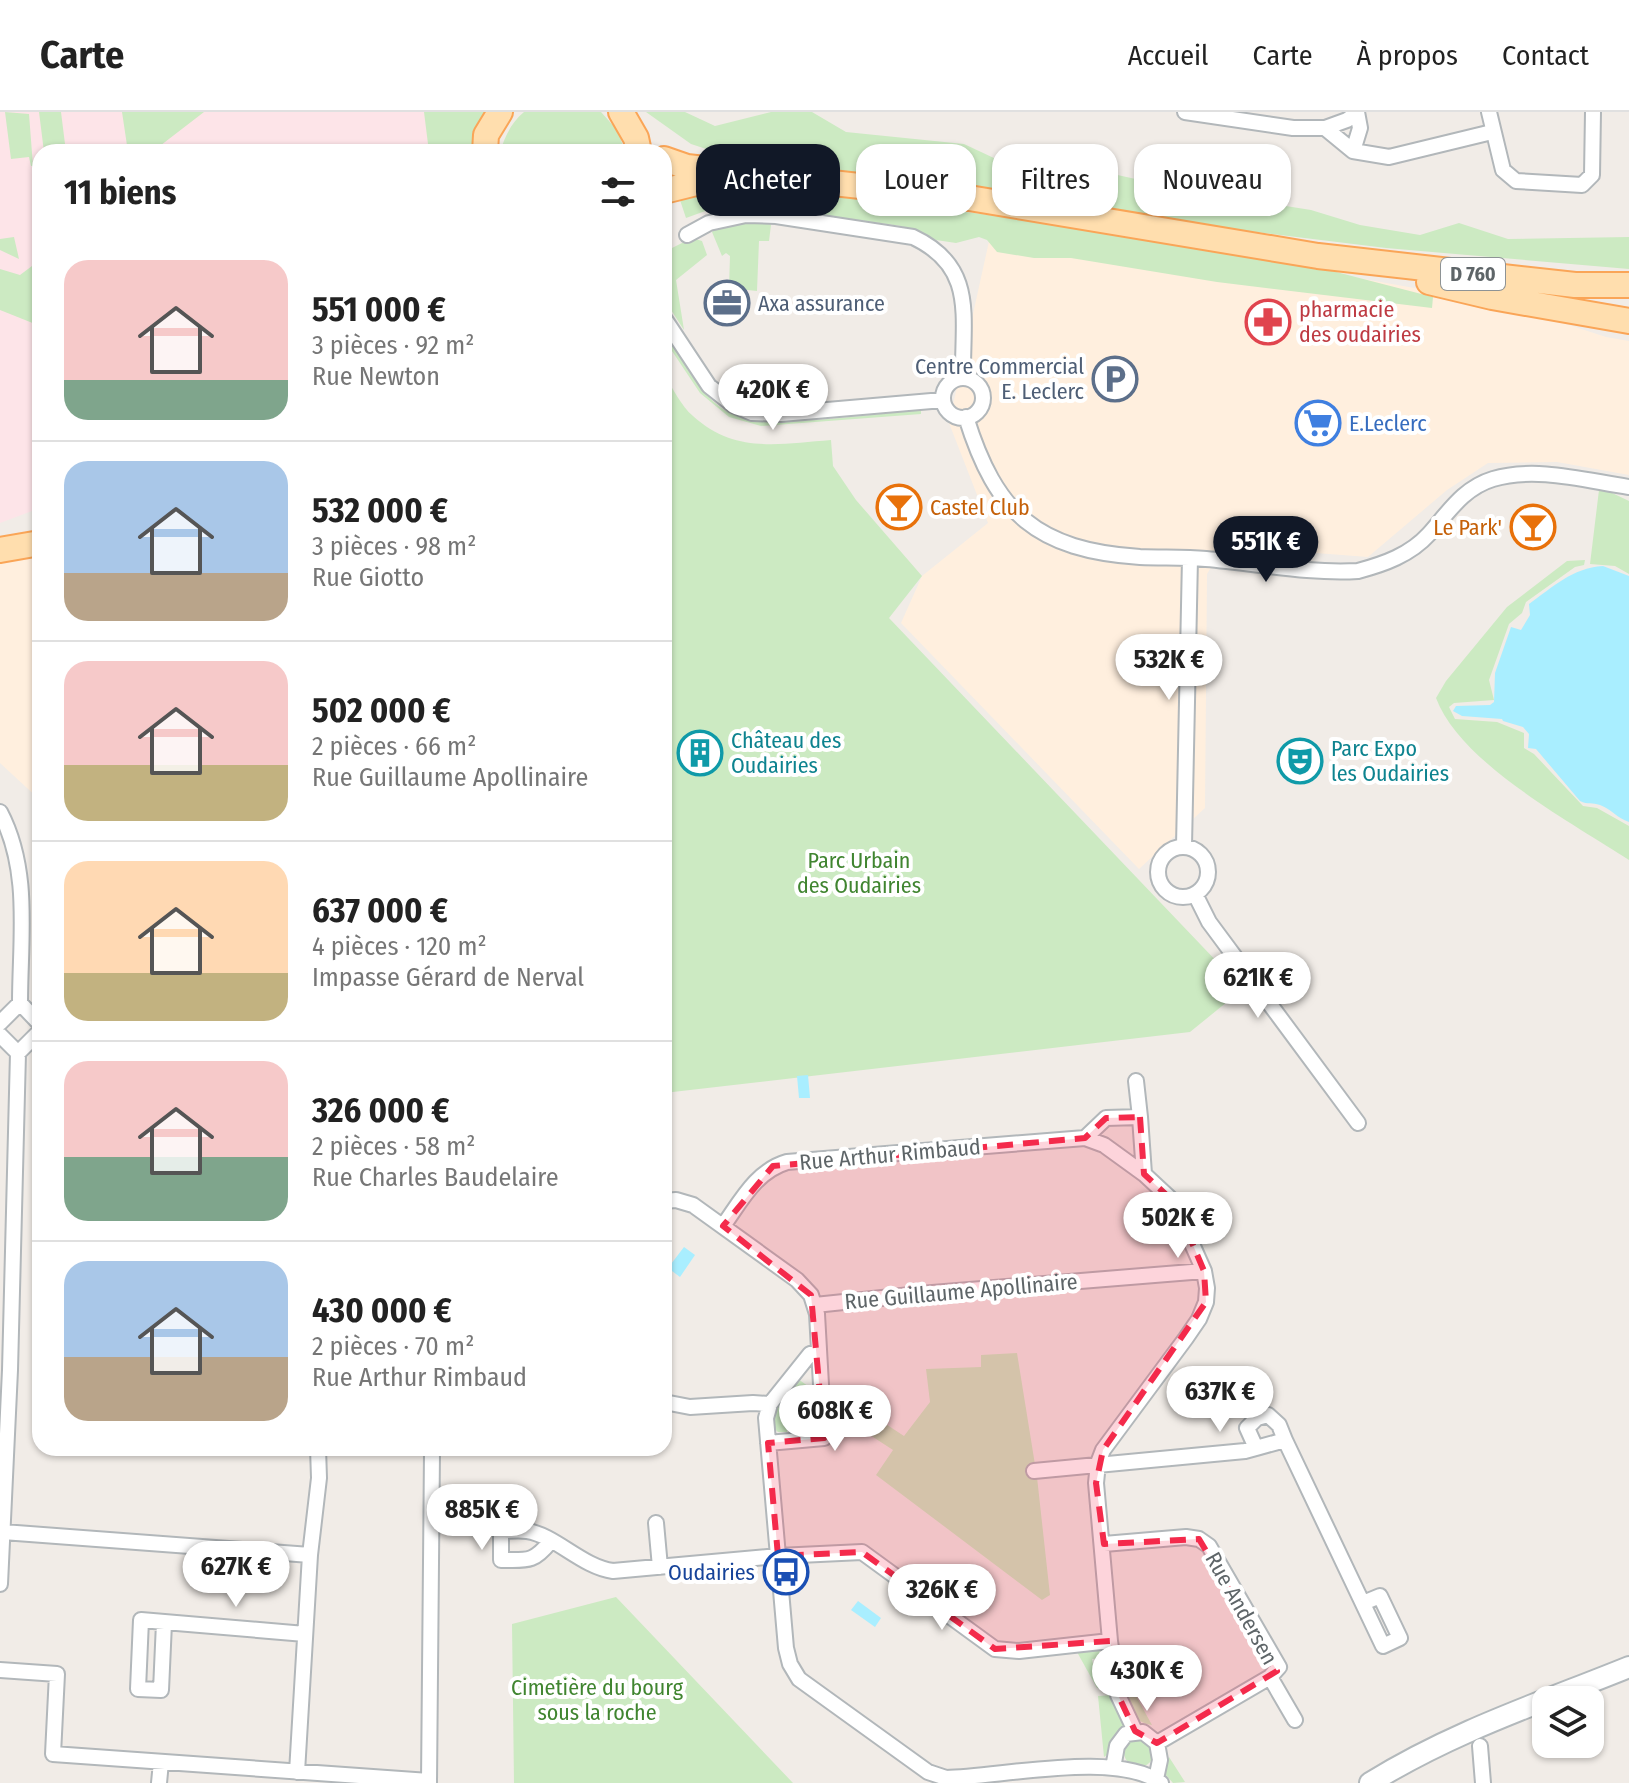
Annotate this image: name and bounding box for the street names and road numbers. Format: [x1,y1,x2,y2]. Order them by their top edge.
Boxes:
road number: D 760 [1441,258,1505,290]
street label: Rue Arthur Rimbaud [798,1133,982,1176]
street label: Rue Guillaume Apollinaire [843,1268,1079,1315]
street label: Rue Andersen [1200,1547,1284,1669]

